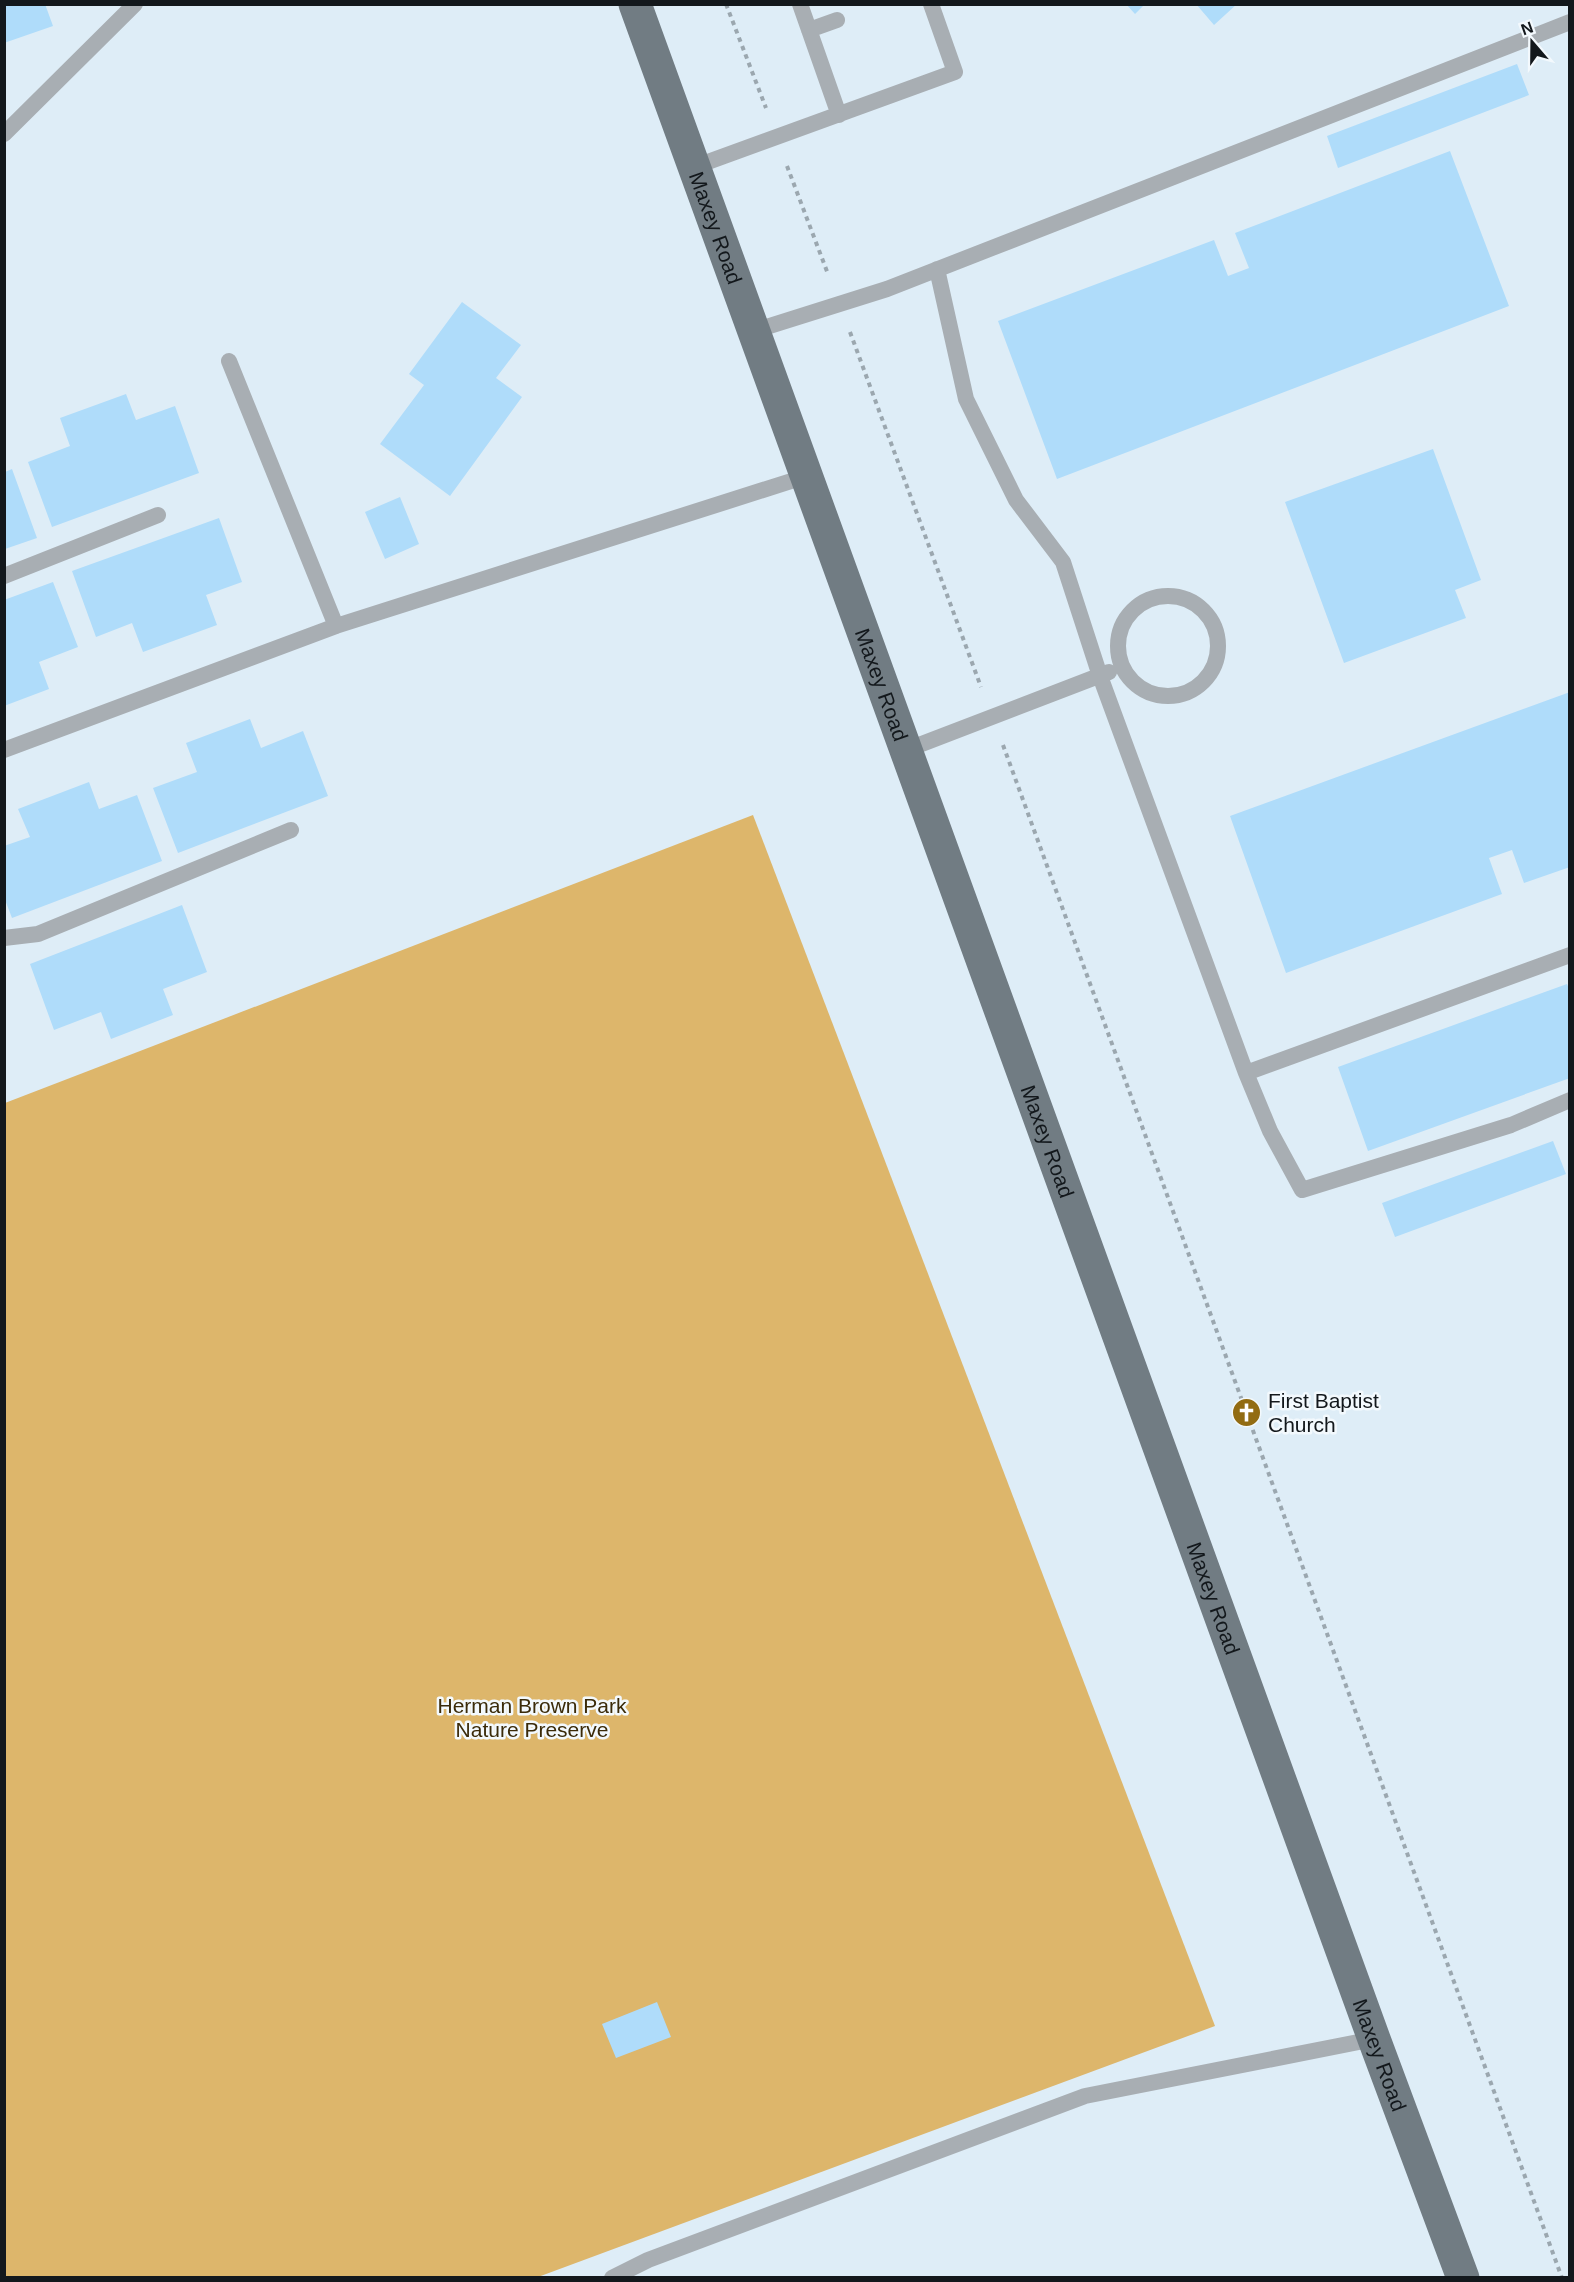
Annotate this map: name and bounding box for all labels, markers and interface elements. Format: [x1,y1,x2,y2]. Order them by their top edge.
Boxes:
north arrow [1502,12,1562,72]
text: N [1519,18,1535,38]
street label: Maxey Road [685,168,747,287]
street label: Maxey Road [851,625,913,744]
street label: Maxey Road [1017,1082,1079,1201]
place label: First Baptist Church [1268,1389,1379,1436]
church icon: First Baptist Church [1231,1396,1263,1428]
street label: Maxey Road [1183,1539,1245,1658]
park label: Herman Brown Park Nature Preserve [437,1694,627,1741]
street label: Maxey Road [1349,1996,1411,2114]

